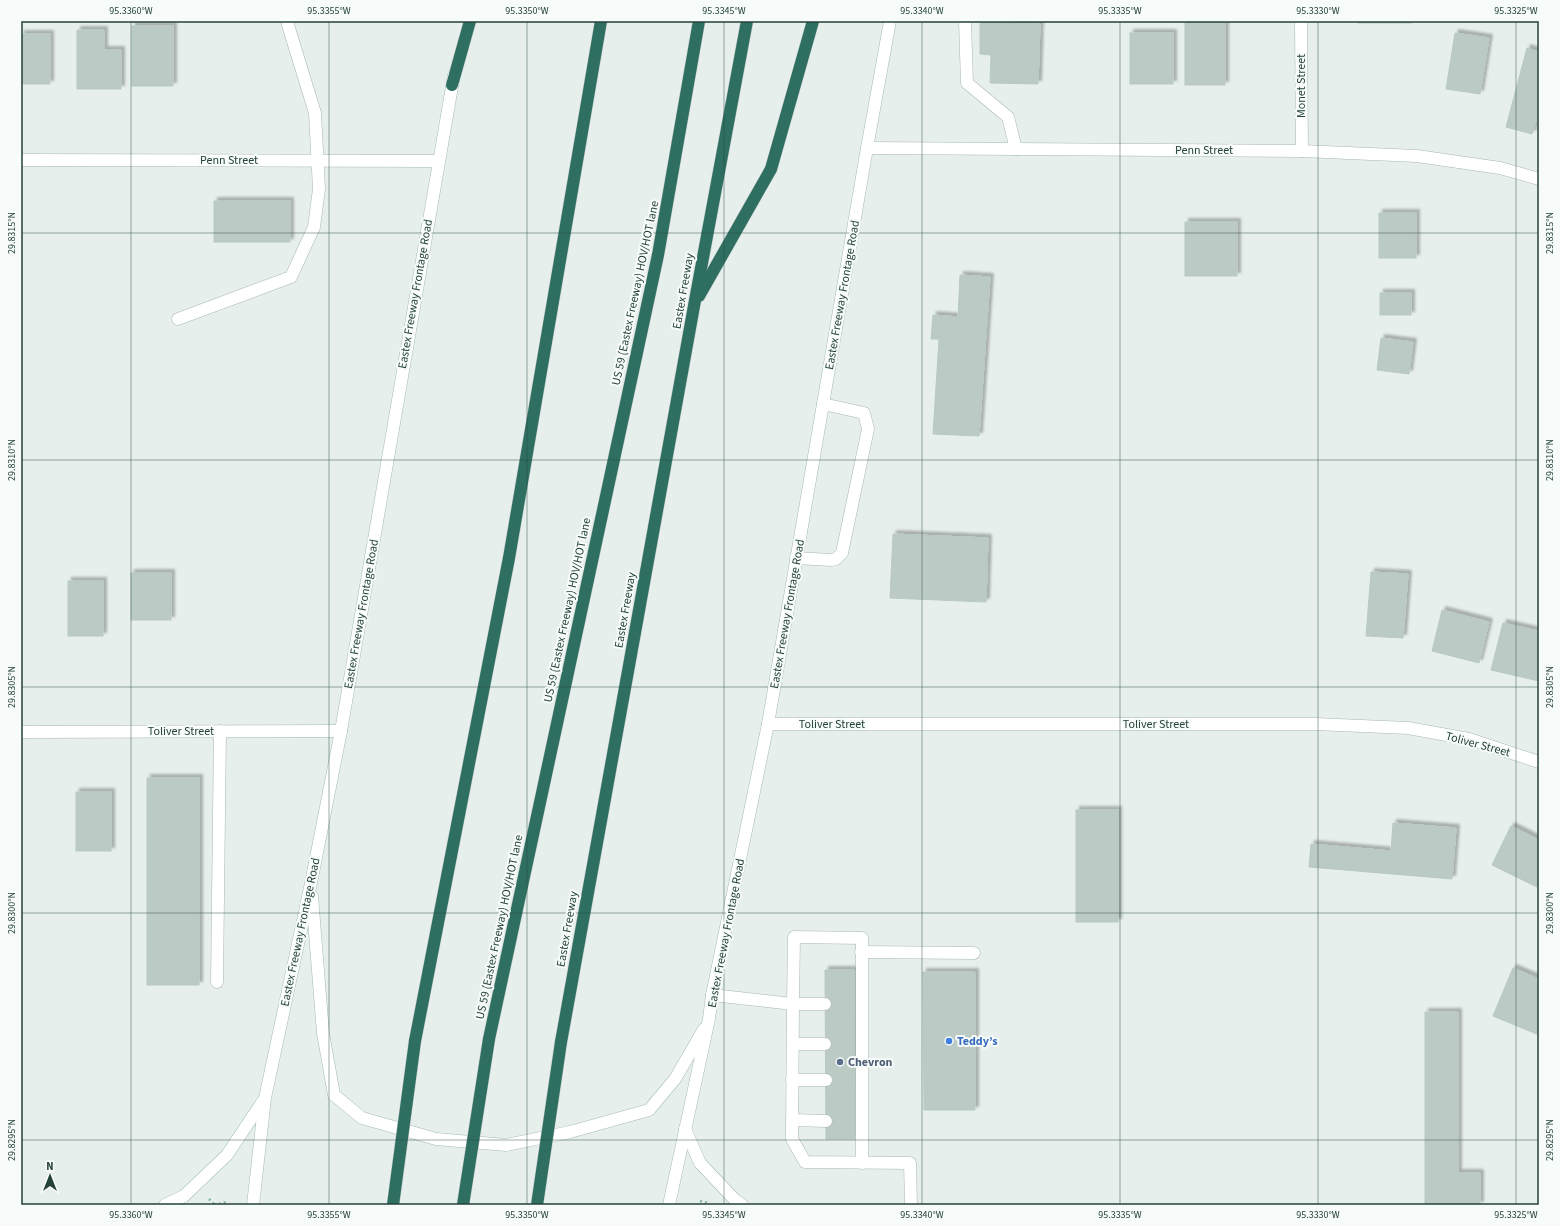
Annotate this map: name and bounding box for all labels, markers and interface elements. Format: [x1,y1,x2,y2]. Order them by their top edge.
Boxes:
text: 95.3360°W [109,4,153,18]
text: 95.3355°W [307,4,351,18]
text: 95.3350°W [505,4,549,18]
text: 95.3345°W [702,4,746,18]
text: 95.3340°W [900,4,944,18]
text: 95.3335°W [1098,4,1142,18]
text: 95.3330°W [1296,4,1340,18]
text: 95.3325°W [1494,4,1538,18]
street label: Monet Street [1293,54,1310,118]
street label: Penn Street [1175,142,1233,159]
street label: Penn Street [200,152,258,169]
street label: US 59 (Eastex Freeway) HOV/HOT lane [608,199,663,387]
text: 29.8315°N [5,212,19,254]
text: 29.8315°N [1543,212,1557,254]
street label: Eastex Freeway Frontage Road [394,218,437,370]
street label: Eastex Freeway Frontage Road [821,219,864,371]
street label: Eastex Freeway [668,252,699,330]
text: 29.8310°N [5,439,19,481]
text: 29.8310°N [1543,439,1557,481]
street label: US 59 (Eastex Freeway) HOV/HOT lane [540,516,595,704]
street label: Eastex Freeway Frontage Road [340,538,383,690]
street label: Eastex Freeway Frontage Road [766,538,809,690]
street label: Eastex Freeway [610,571,641,649]
text: 29.8305°N [5,666,19,708]
text: 29.8305°N [1543,666,1557,708]
street label: Toliver Street [799,716,865,733]
street label: Toliver Street [1123,716,1189,733]
street label: Toliver Street [148,723,214,740]
street label: Toliver Street [1444,728,1512,761]
street label: US 59 (Eastex Freeway) HOV/HOT lane [472,833,527,1021]
street label: Eastex Freeway Frontage Road [276,856,325,1008]
street label: Eastex Freeway Frontage Road [704,857,749,1009]
street label: Eastex Freeway [552,890,583,968]
text: 29.8300°N [5,892,19,934]
text: 29.8300°N [1543,892,1557,934]
place label: Teddy’s [957,1033,998,1050]
marker: Teddy’s [944,1036,954,1046]
place label: Chevron [848,1054,893,1071]
marker: Chevron [835,1057,845,1067]
text: 29.8295°N [5,1119,19,1161]
text: 29.8295°N [1543,1119,1557,1161]
north arrow [30,1156,70,1196]
text: N [46,1159,54,1174]
text: 95.3360°W [109,1208,153,1222]
text: 95.3355°W [307,1208,351,1222]
text: 95.3350°W [505,1208,549,1222]
text: 95.3345°W [702,1208,746,1222]
text: 95.3340°W [900,1208,944,1222]
text: 95.3335°W [1098,1208,1142,1222]
text: 95.3330°W [1296,1208,1340,1222]
text: 95.3325°W [1494,1208,1538,1222]

